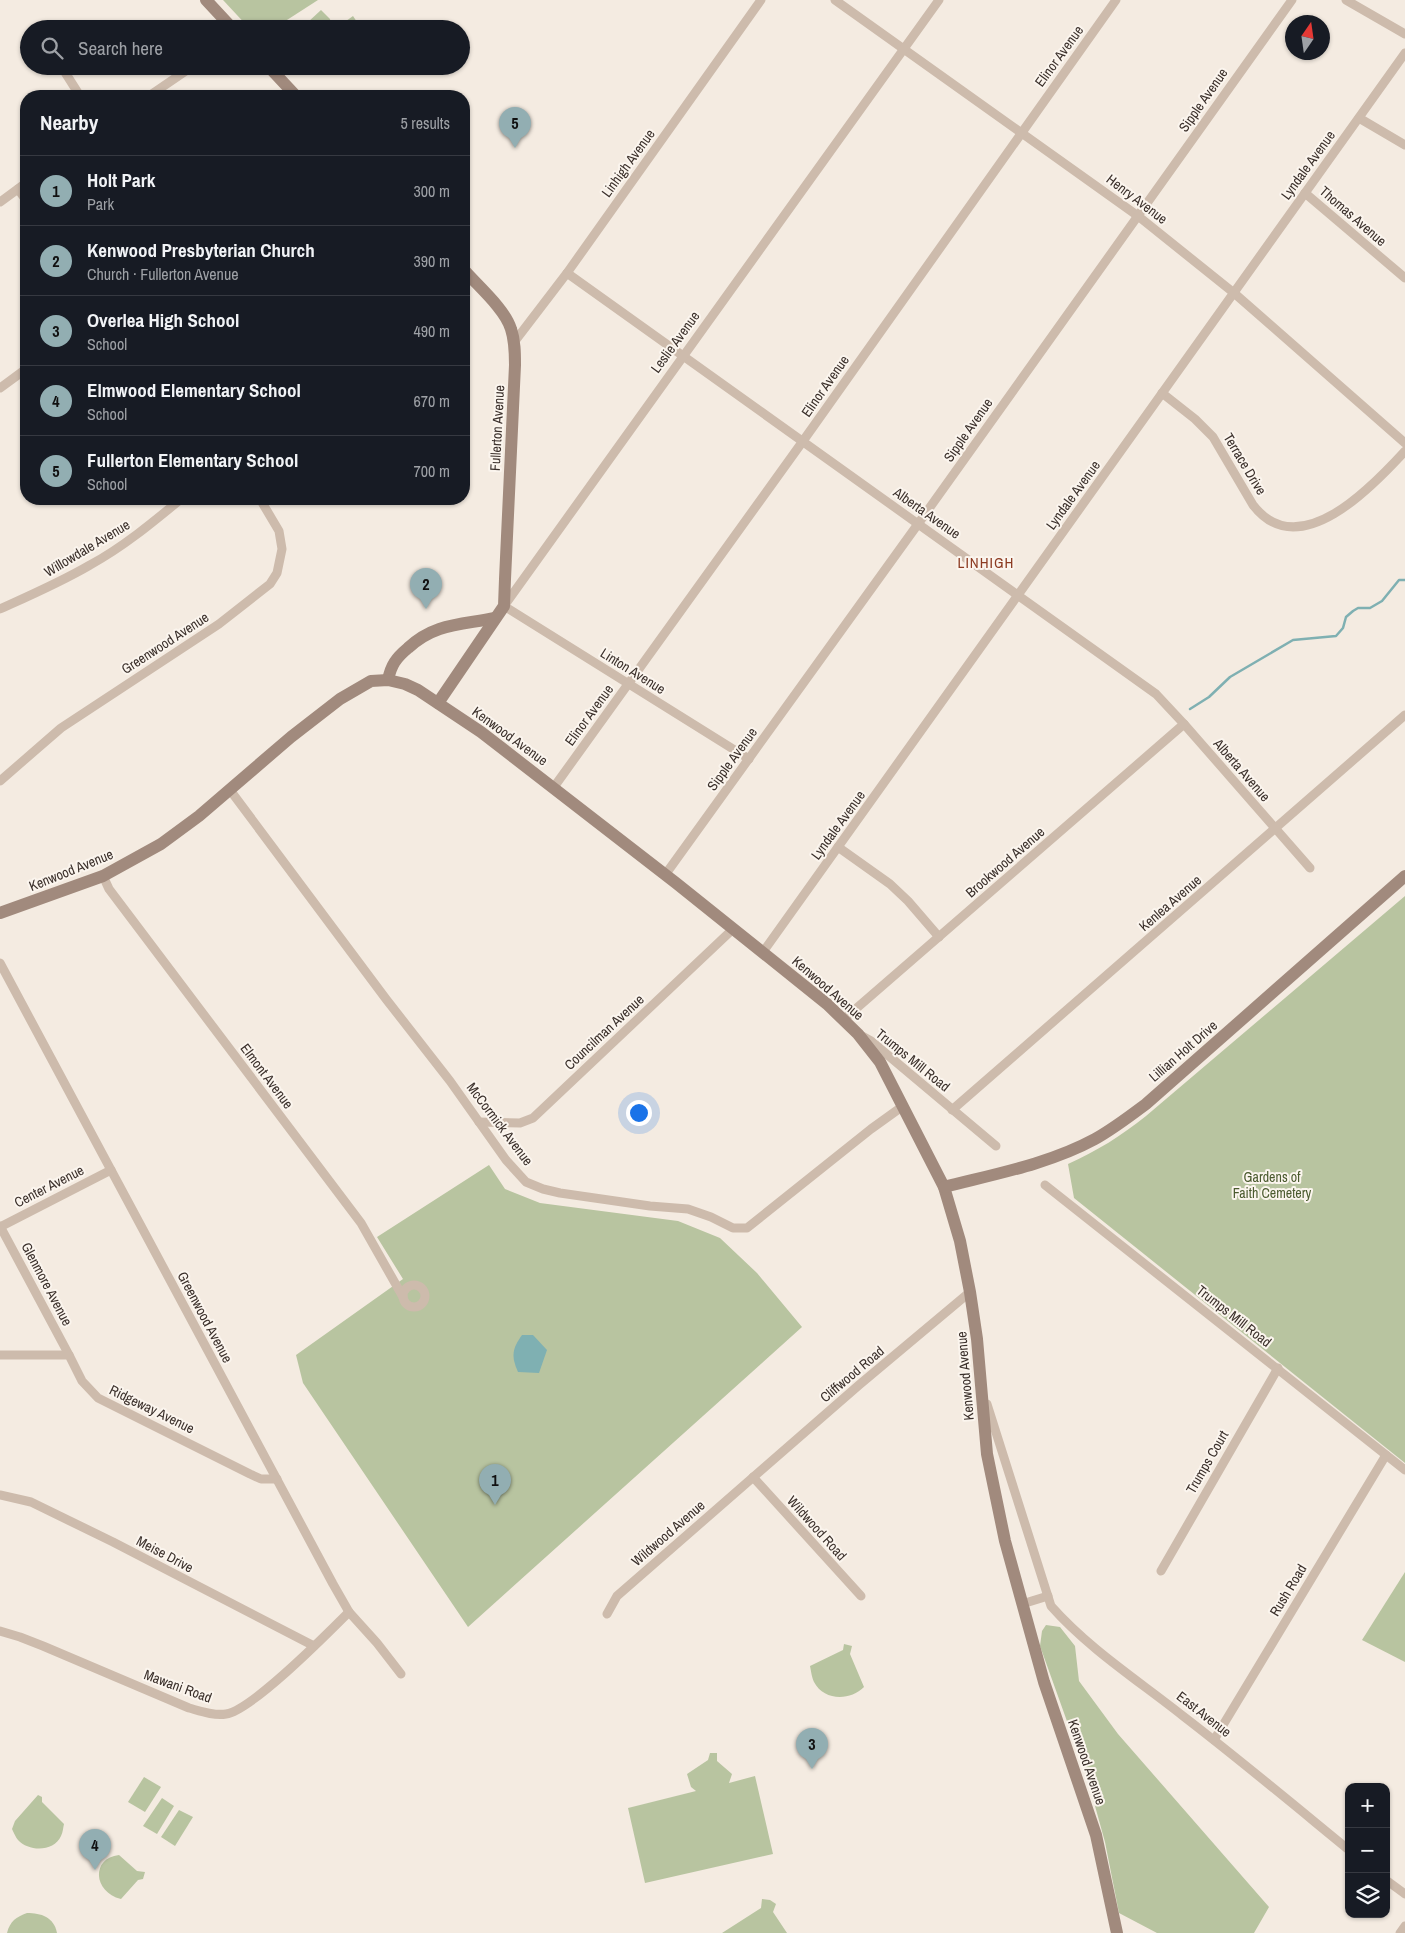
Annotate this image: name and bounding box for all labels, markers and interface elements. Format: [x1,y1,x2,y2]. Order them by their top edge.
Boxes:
north arrow [1285,15,1330,60]
search box [20,20,470,75]
street label: Elinor Avenue [1031,22,1087,90]
icon: search [38,34,66,62]
text: Search here [78,35,163,61]
street label: Sipple Avenue [1174,65,1232,135]
pin: 5 [499,107,531,148]
text: Nearby [40,108,98,137]
text: 5 results [400,112,450,134]
street label: Linhigh Avenue [597,126,659,200]
street label: Lyndale Avenue [1277,127,1339,203]
text: Holt Park [87,167,155,193]
street label: Henry Avenue [1103,170,1171,228]
text: 1 [52,180,60,202]
text: 300 m [414,180,450,202]
street label: Thomas Avenue [1316,182,1390,250]
text: Park [87,193,114,215]
text: Kenwood Presbyterian Church [87,237,315,263]
text: 2 [52,250,60,272]
text: 390 m [414,250,450,272]
text: Church · Fullerton Avenue [87,263,238,285]
text: Overlea High School [87,307,239,333]
street label: Leslie Avenue [647,308,703,376]
text: 3 [52,320,60,342]
text: 490 m [414,320,450,342]
text: School [87,333,127,355]
street label: Elinor Avenue [797,352,853,420]
text: Elmwood Elementary School [87,377,301,403]
street label: Fullerton Avenue [486,385,508,471]
text: 4 [52,390,60,412]
text: 670 m [414,390,450,412]
street label: Sipple Avenue [939,395,997,465]
text: School [87,403,127,425]
street label: Terrace Drive [1220,430,1270,498]
text: Fullerton Elementary School [87,447,298,473]
street label: Lyndale Avenue [1042,457,1104,533]
text: 5 [52,460,60,482]
text: 700 m [414,460,450,482]
text: School [87,473,127,495]
street label: Alberta Avenue [889,483,964,543]
street label: Willowdale Avenue [41,515,133,581]
district label: LINHIGH [958,552,1014,573]
pin: 2 [410,568,442,609]
street label: Greenwood Avenue [118,608,212,678]
street label: Linton Avenue [597,644,669,698]
street label: Elinor Avenue [561,681,617,749]
street label: Kenwood Avenue [469,703,551,769]
street label: Sipple Avenue [703,724,761,794]
street label: Alberta Avenue [1209,734,1274,805]
street label: Lyndale Avenue [807,787,869,863]
street label: Brookwood Avenue [962,823,1048,901]
street label: Kenwood Avenue [26,845,116,895]
street label: Kenlea Avenue [1135,871,1205,935]
street label: Kenwood Avenue [788,952,868,1024]
street label: Councilman Avenue [560,990,648,1074]
street label: Lillian Holt Drive [1145,1016,1221,1086]
street label: Trumps Mill Road [872,1025,954,1095]
street label: Elmont Avenue [237,1040,297,1112]
street label: McCormick Avenue [463,1079,537,1169]
your location [626,1100,652,1126]
street label: Center Avenue [11,1161,87,1211]
park label: Gardens of Faith Cemetery [1233,1168,1312,1202]
street label: Glenmore Avenue [18,1239,76,1329]
street label: Greenwood Avenue [173,1268,237,1366]
street label: Trumps Mill Road [1193,1281,1275,1351]
street label: Kenwood Avenue [952,1331,978,1421]
street label: Cliffwood Road [816,1342,888,1406]
street label: Ridgeway Avenue [107,1381,197,1437]
street label: Trumps Court [1182,1427,1232,1497]
pin: 1 [479,1464,511,1505]
street label: Wildwood Road [783,1492,851,1564]
street label: Wildwood Avenue [627,1496,709,1570]
street label: Meise Drive [133,1532,197,1576]
street label: Rush Road [1265,1561,1311,1619]
street label: Mawani Road [142,1665,214,1707]
street label: East Avenue [1173,1687,1235,1741]
street label: Kenwood Avenue [1064,1717,1110,1807]
pin: 3 [796,1728,828,1769]
map controls [1345,1783,1390,1918]
button: + [1345,1783,1390,1828]
button: − [1345,1828,1390,1873]
pin: 4 [79,1829,111,1870]
button: layers [1345,1873,1390,1918]

